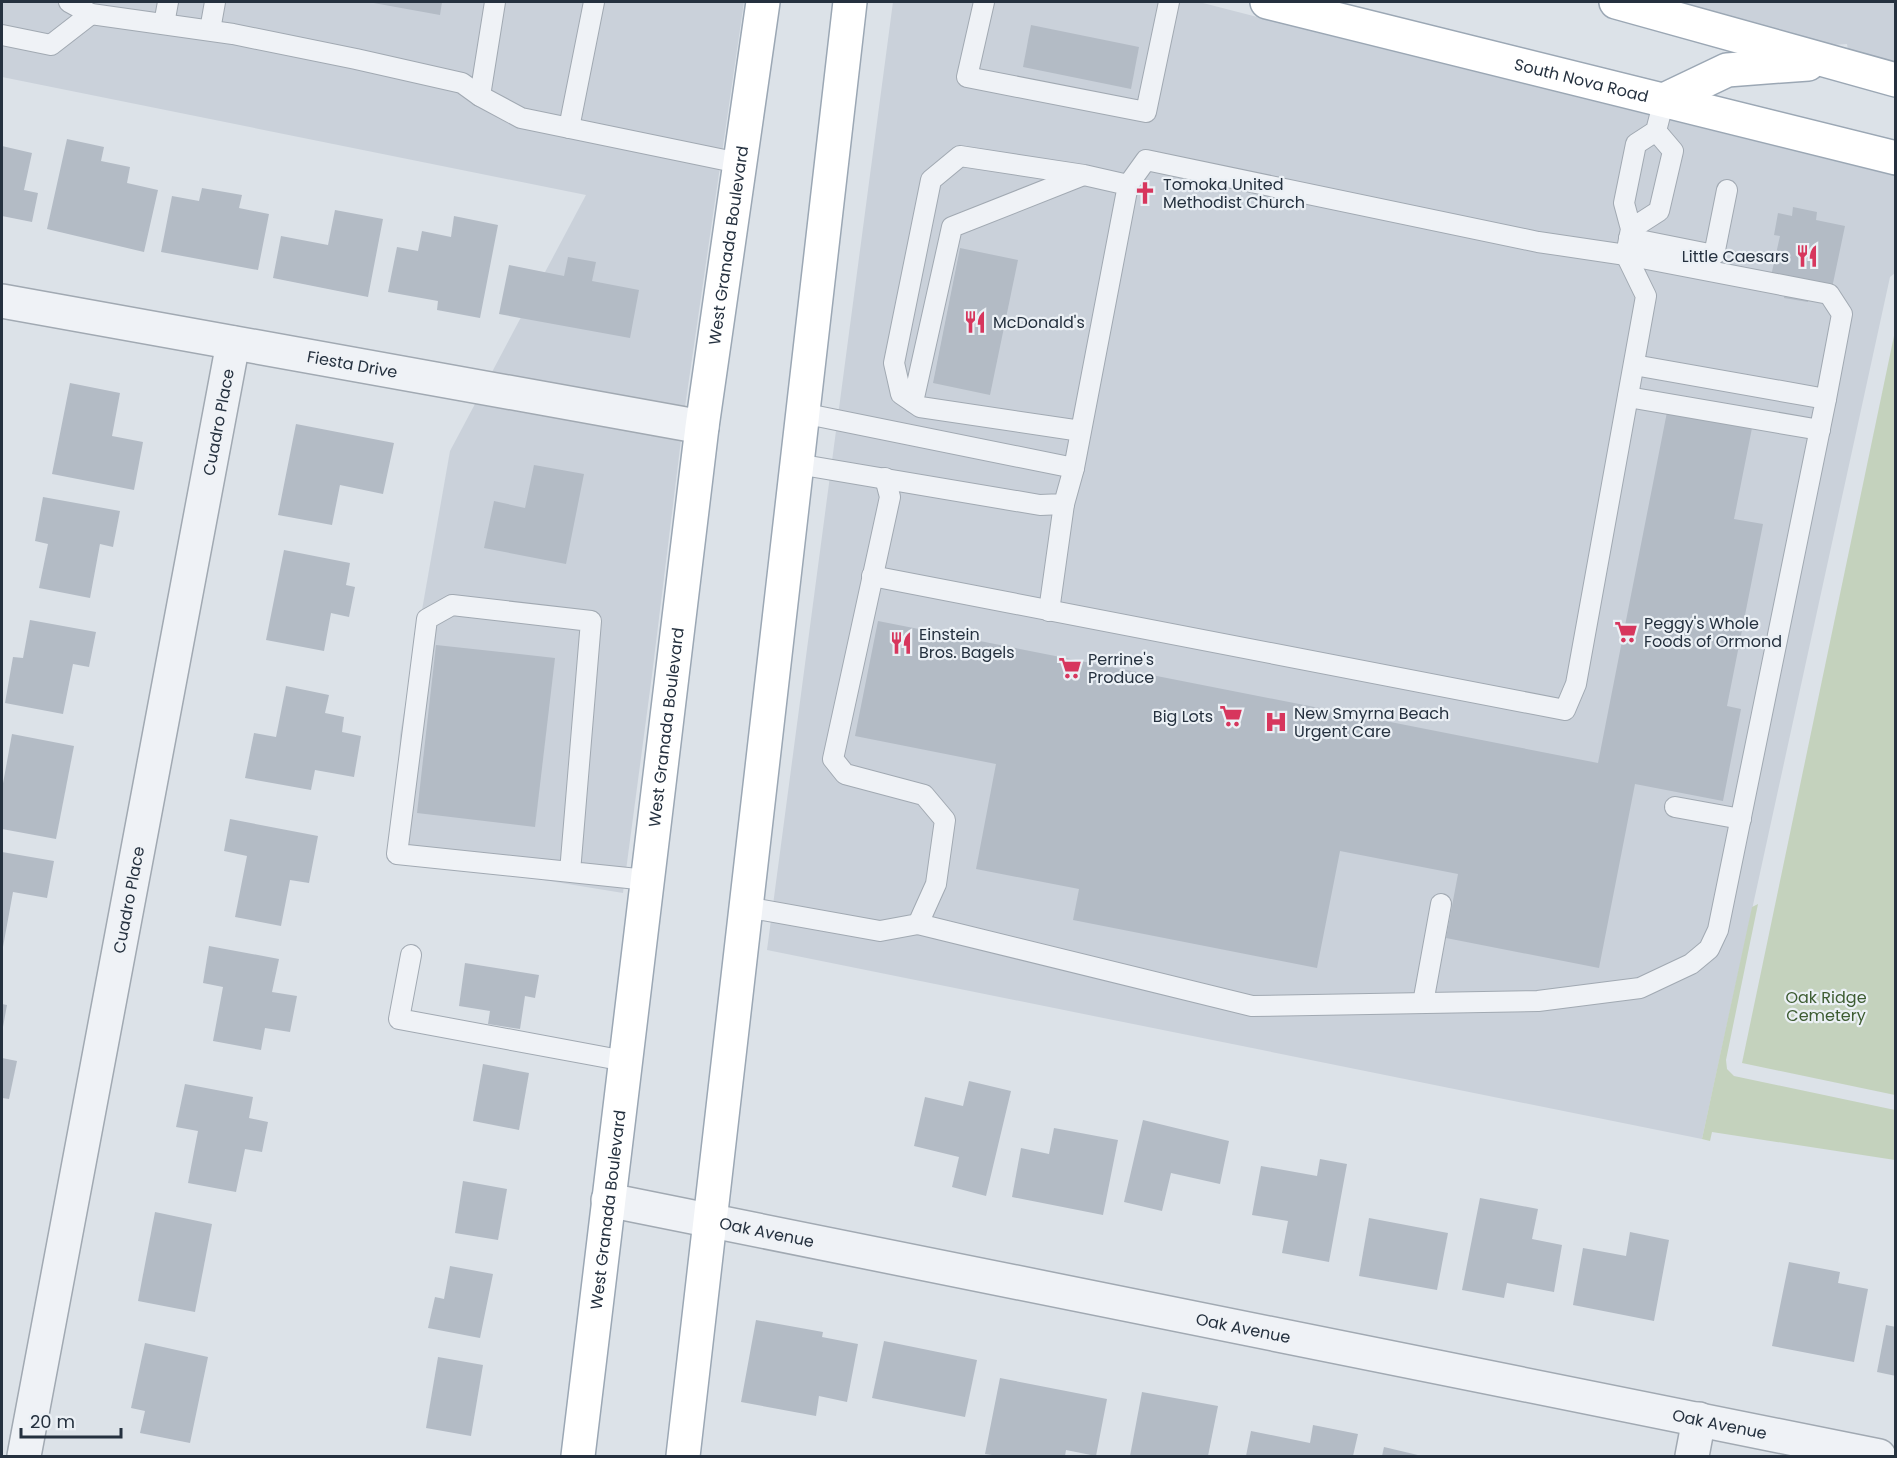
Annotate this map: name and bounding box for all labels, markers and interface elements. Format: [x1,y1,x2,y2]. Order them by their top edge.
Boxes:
street label: South Nova Road [1512,52,1651,108]
street label: West Granada Boulevard [702,144,754,346]
place label: Tomoka United Methodist Church [1163,173,1305,214]
church icon: Tomoka United Methodist Church [1132,180,1158,206]
restaurant icon: Little Caesars [1794,243,1820,269]
place label: Little Caesars [1682,245,1789,268]
restaurant icon: McDonald's [962,309,988,335]
place label: McDonald's [993,311,1085,334]
street label: Fiesta Drive [305,345,399,383]
street label: Cuadro Place [197,367,239,477]
place label: Peggy's Whole Foods of Ormond [1644,612,1782,653]
supermarket icon: Peggy's Whole Foods of Ormond [1613,619,1639,645]
place label: Einstein Bros. Bagels [919,623,1015,664]
street label: West Granada Boulevard [642,626,689,828]
restaurant icon: Einstein Bros. Bagels [888,630,914,656]
place label: Perrine's Produce [1088,648,1154,689]
supermarket icon: Perrine's Produce [1057,655,1083,681]
place label: New Smyrna Beach Urgent Care [1294,702,1449,743]
supermarket icon: Big Lots [1218,703,1244,729]
place label: Big Lots [1153,705,1213,728]
hospital icon: New Smyrna Beach Urgent Care [1263,709,1289,735]
street label: Cuadro Place [107,844,150,955]
park label: Oak Ridge Cemetery [1785,986,1867,1027]
street label: West Granada Boulevard [584,1109,631,1311]
street label: Oak Avenue [717,1211,816,1253]
street label: Oak Avenue [1194,1307,1293,1349]
scale bar [21,1401,122,1439]
street label: Oak Avenue [1670,1403,1769,1445]
text: 20 m [30,1409,75,1434]

